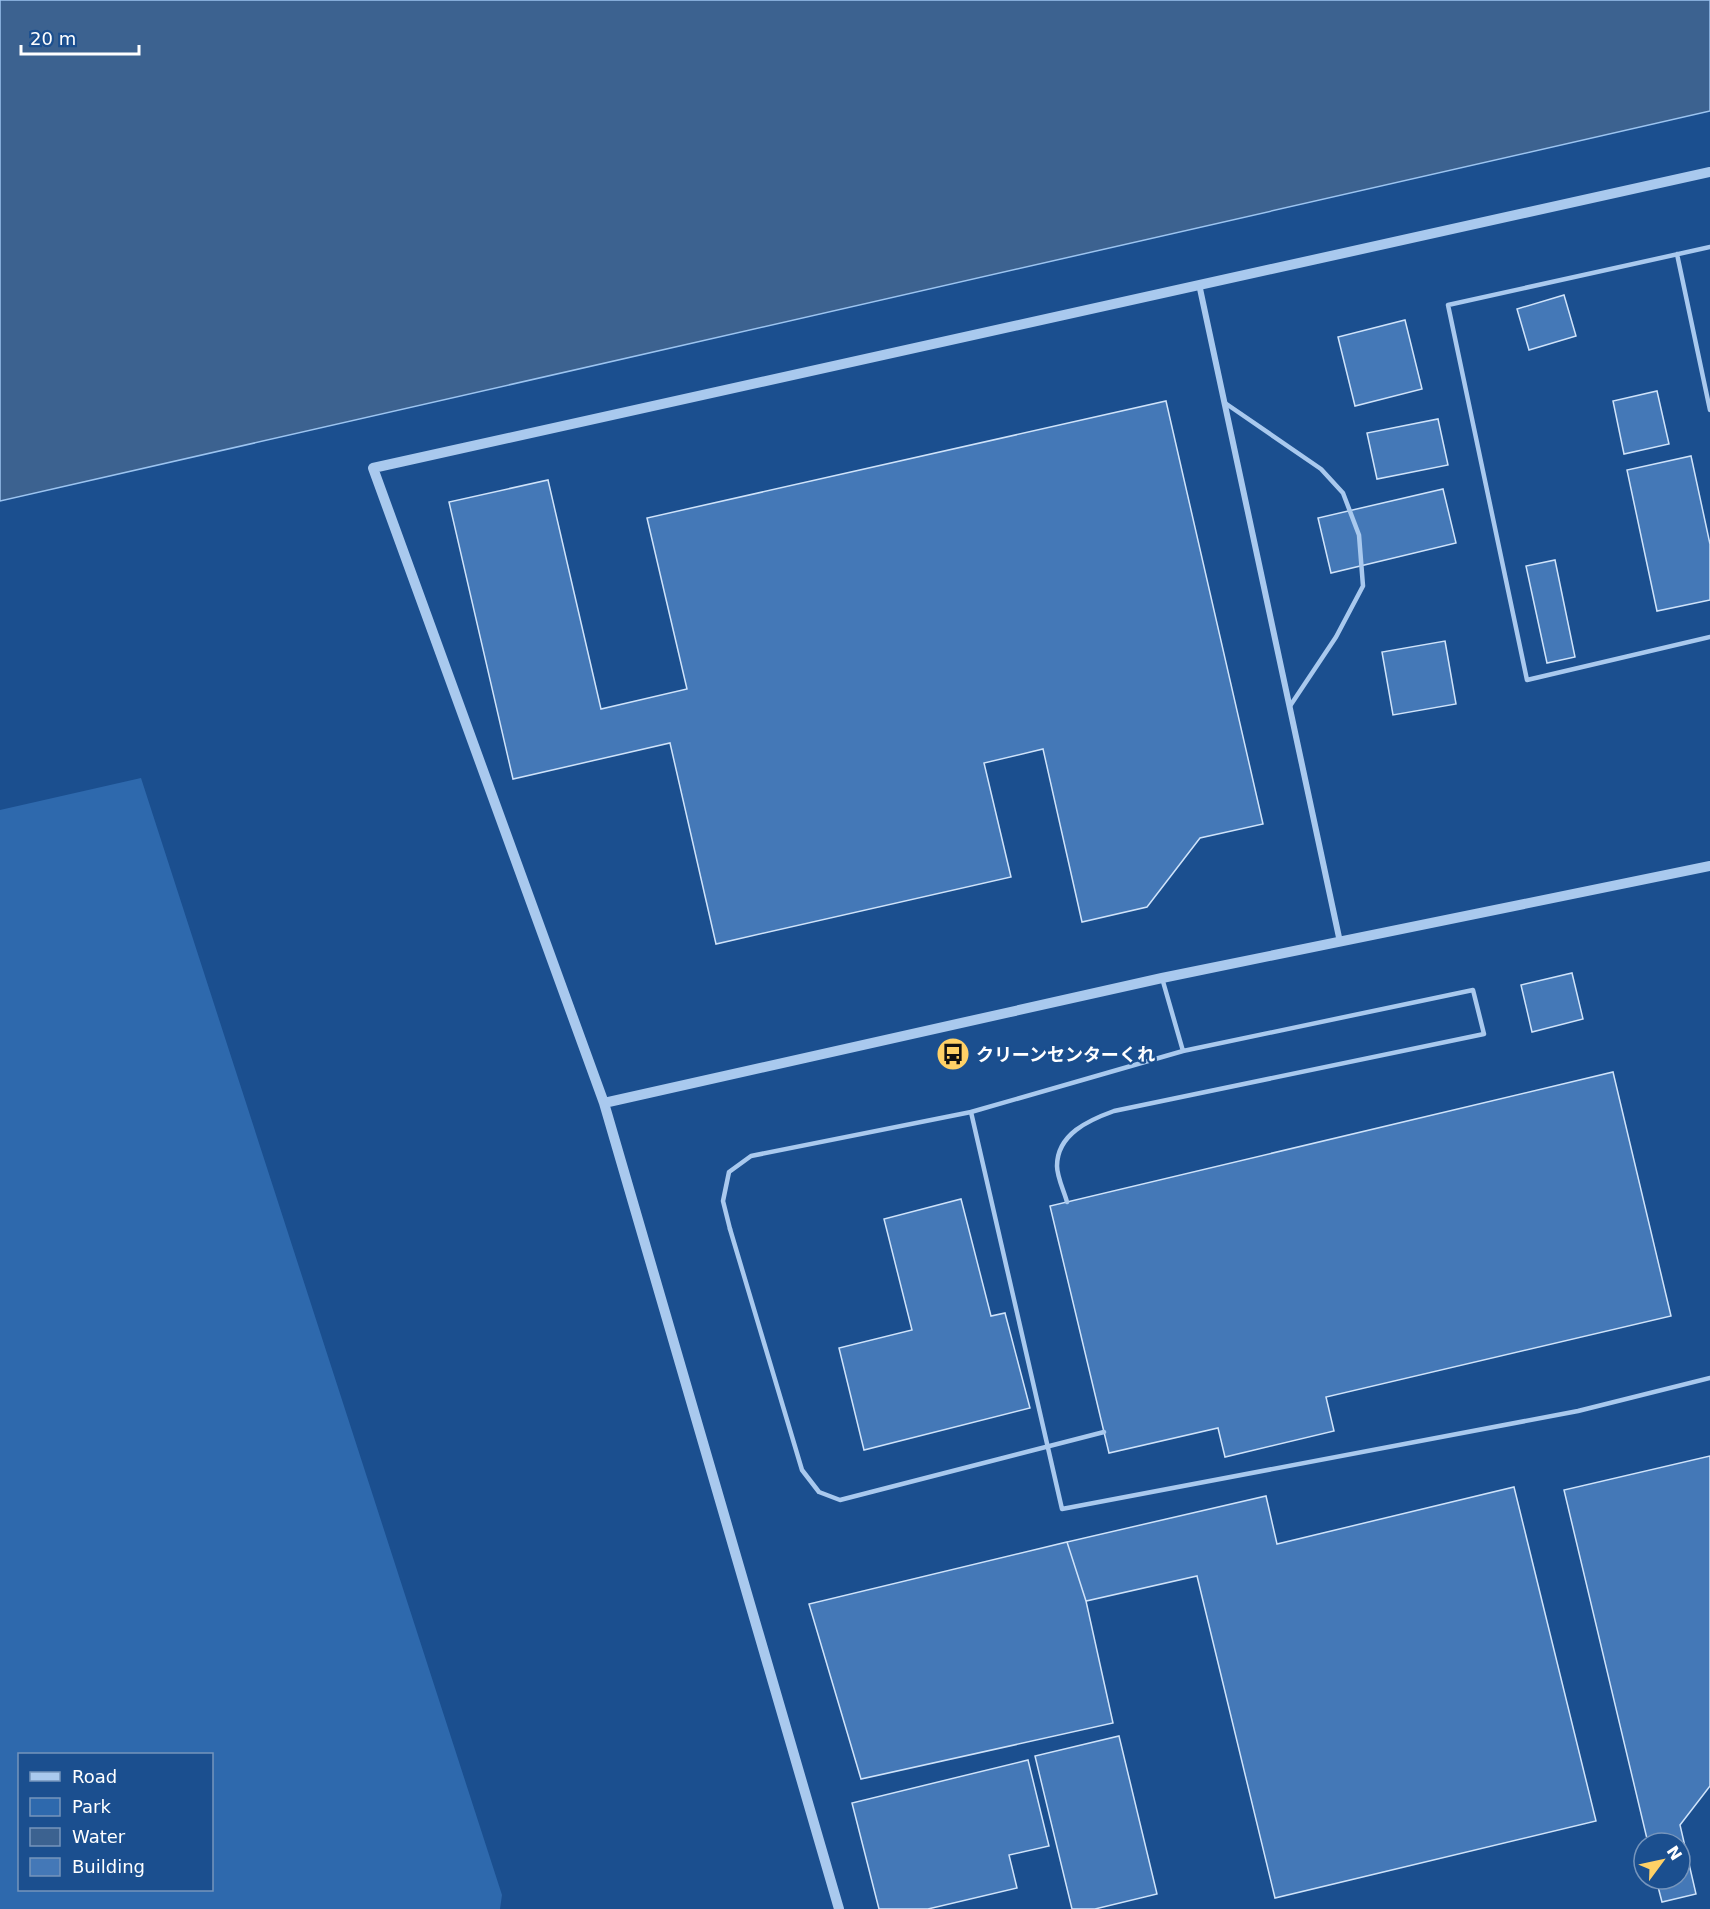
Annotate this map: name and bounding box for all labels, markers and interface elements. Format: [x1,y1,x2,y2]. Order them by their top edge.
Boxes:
scale bar [21,18,140,56]
text: 20 m [30,28,76,49]
bus stop icon: クリーンセンターくれ [935,1036,971,1072]
place label: クリーンセンターくれ [976,1044,1155,1065]
legend [18,1753,213,1891]
text: Road [72,1766,117,1787]
text: Park [72,1796,111,1817]
text: Water [72,1826,126,1847]
north arrow [1632,1831,1692,1891]
text: N [1663,1842,1686,1864]
text: Building [72,1856,145,1877]

